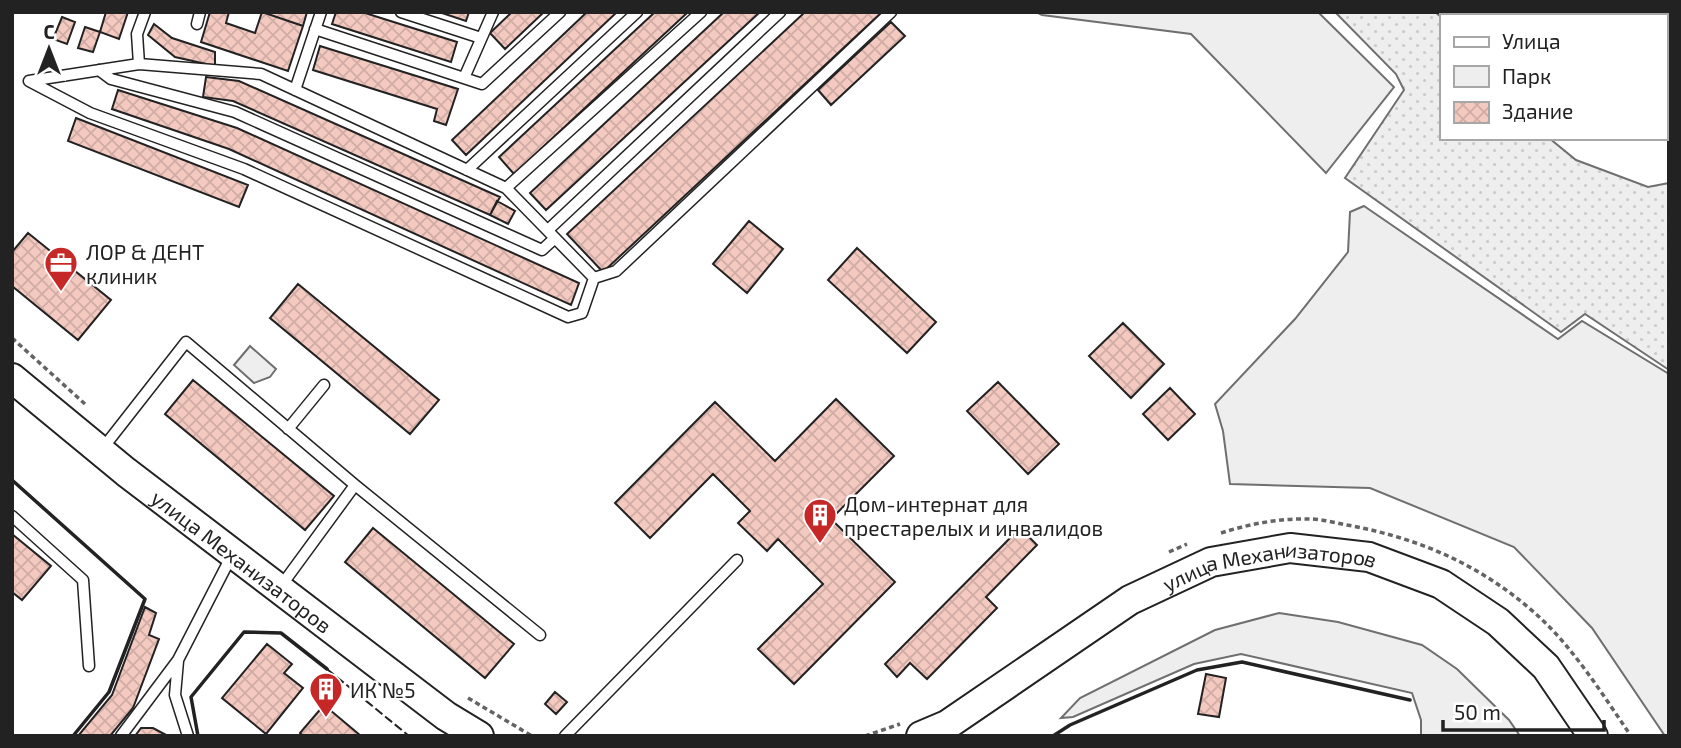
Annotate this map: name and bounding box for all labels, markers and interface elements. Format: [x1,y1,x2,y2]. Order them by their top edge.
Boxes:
north arrow [14,14,84,84]
legend [1440,14,1667,140]
text: С [43,20,55,43]
text: Улица [1502,28,1561,53]
text: Парк [1502,63,1551,88]
text: Здание [1502,98,1573,123]
place label: ЛОР & ДЕНТ клиник [86,239,204,288]
office icon: ЛОР & ДЕНТ клиник [42,244,80,293]
street label: улица Механизаторов [147,484,337,637]
place label: Дом-интернат для престарелых и инвалидов [844,491,1103,540]
building icon: Дом-интернат для престарелых и инвалидов [801,496,839,545]
street label: улица Механизаторов [1158,535,1381,596]
building icon: ИК №5 [307,670,345,719]
place label: ИК №5 [350,677,415,702]
scale bar [1443,688,1604,732]
text: 50 m [1454,699,1501,724]

